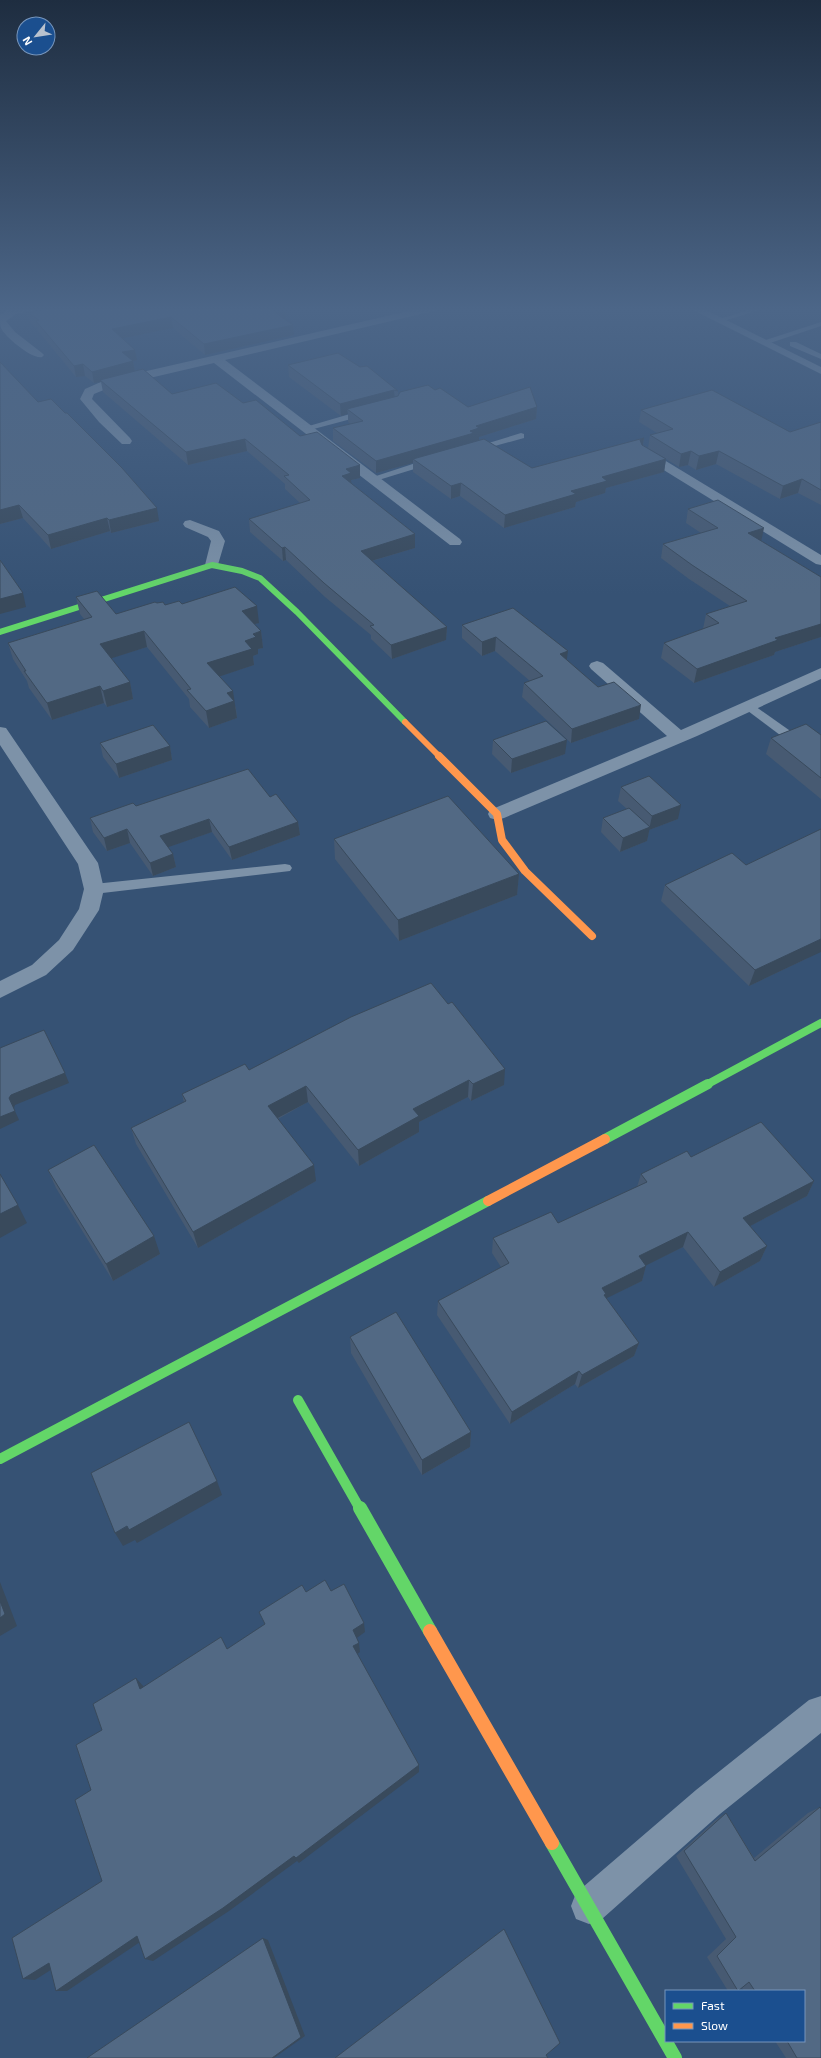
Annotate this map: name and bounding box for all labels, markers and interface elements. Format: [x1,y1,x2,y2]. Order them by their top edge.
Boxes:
north arrow [16,16,56,56]
text: N [19,35,35,48]
legend [665,1990,805,2042]
text: Fast [701,1998,725,2012]
text: Slow [701,2018,728,2032]

